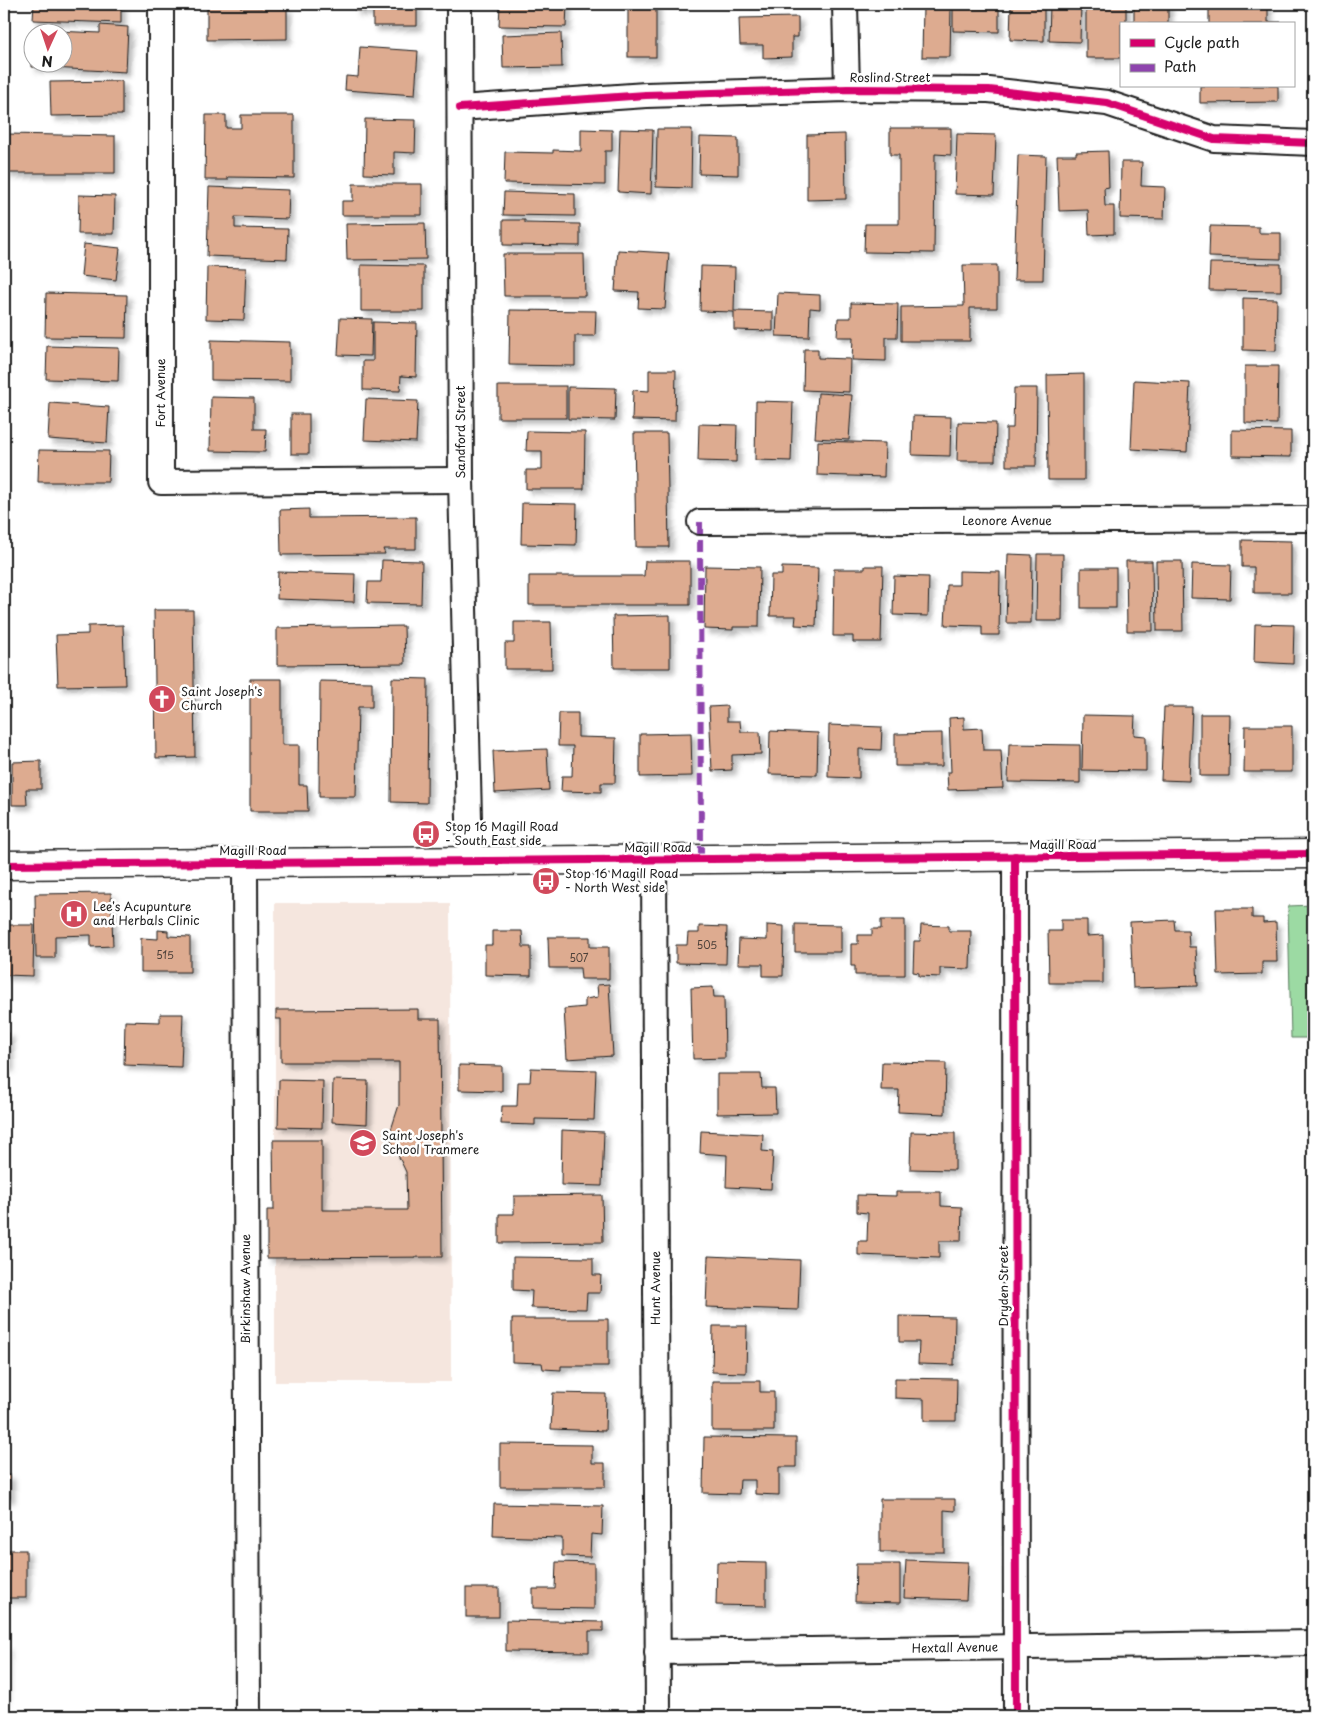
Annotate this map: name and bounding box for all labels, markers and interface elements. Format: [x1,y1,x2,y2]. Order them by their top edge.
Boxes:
north arrow [22,22,72,72]
legend [1120,22,1294,88]
text: Cycle path [1164,30,1240,53]
text: N [41,51,53,72]
text: Path [1164,54,1196,77]
street label: Roslind Street [850,68,931,86]
street label: Fort Avenue [151,358,169,427]
street label: Sandford Street [451,385,469,478]
street label: Leonore Avenue [962,511,1052,529]
place label: Saint Joseph's Church [181,682,263,714]
church icon: Saint Joseph's Church [147,684,177,714]
place label: Stop 16 Magill Road - South East side [445,817,559,849]
bus stop icon: Stop 16 Magill Road - South East side [411,819,441,849]
street label: Magill Road [1029,835,1097,853]
street label: Magill Road [624,838,692,856]
street label: Magill Road [219,841,287,859]
place label: Stop 16 Magill Road - North West side [565,864,679,896]
bus stop icon: Stop 16 Magill Road - North West side [531,866,561,896]
place label: Lee's Acupunture and Herbals Clinic [93,897,200,929]
hospital icon: Lee's Acupunture and Herbals Clinic [59,899,89,929]
house number: 505 [697,937,717,952]
house number: 515 [156,947,174,962]
house number: 507 [569,950,589,965]
place label: Saint Joseph's School Tranmere [382,1126,479,1158]
school or university icon: Saint Joseph's School Tranmere [348,1128,378,1158]
street label: Birkinshaw Avenue [236,1233,254,1344]
street label: Dryden Street [994,1245,1012,1327]
street label: Hunt Avenue [646,1250,664,1325]
street label: Hextall Avenue [912,1637,999,1657]

